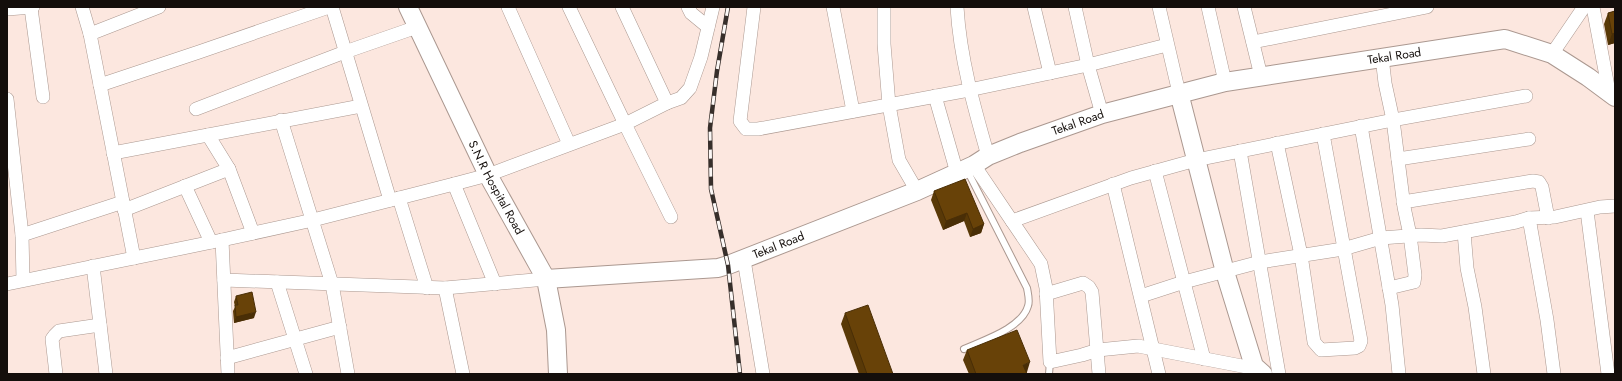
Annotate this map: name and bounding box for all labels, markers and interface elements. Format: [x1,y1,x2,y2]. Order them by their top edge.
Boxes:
street label: Tekal Road [1366,43,1422,69]
street label: Tekal Road [1049,105,1106,140]
street label: S.N.R Hospital Road [464,137,529,238]
street label: Tekal Road [750,227,807,263]

